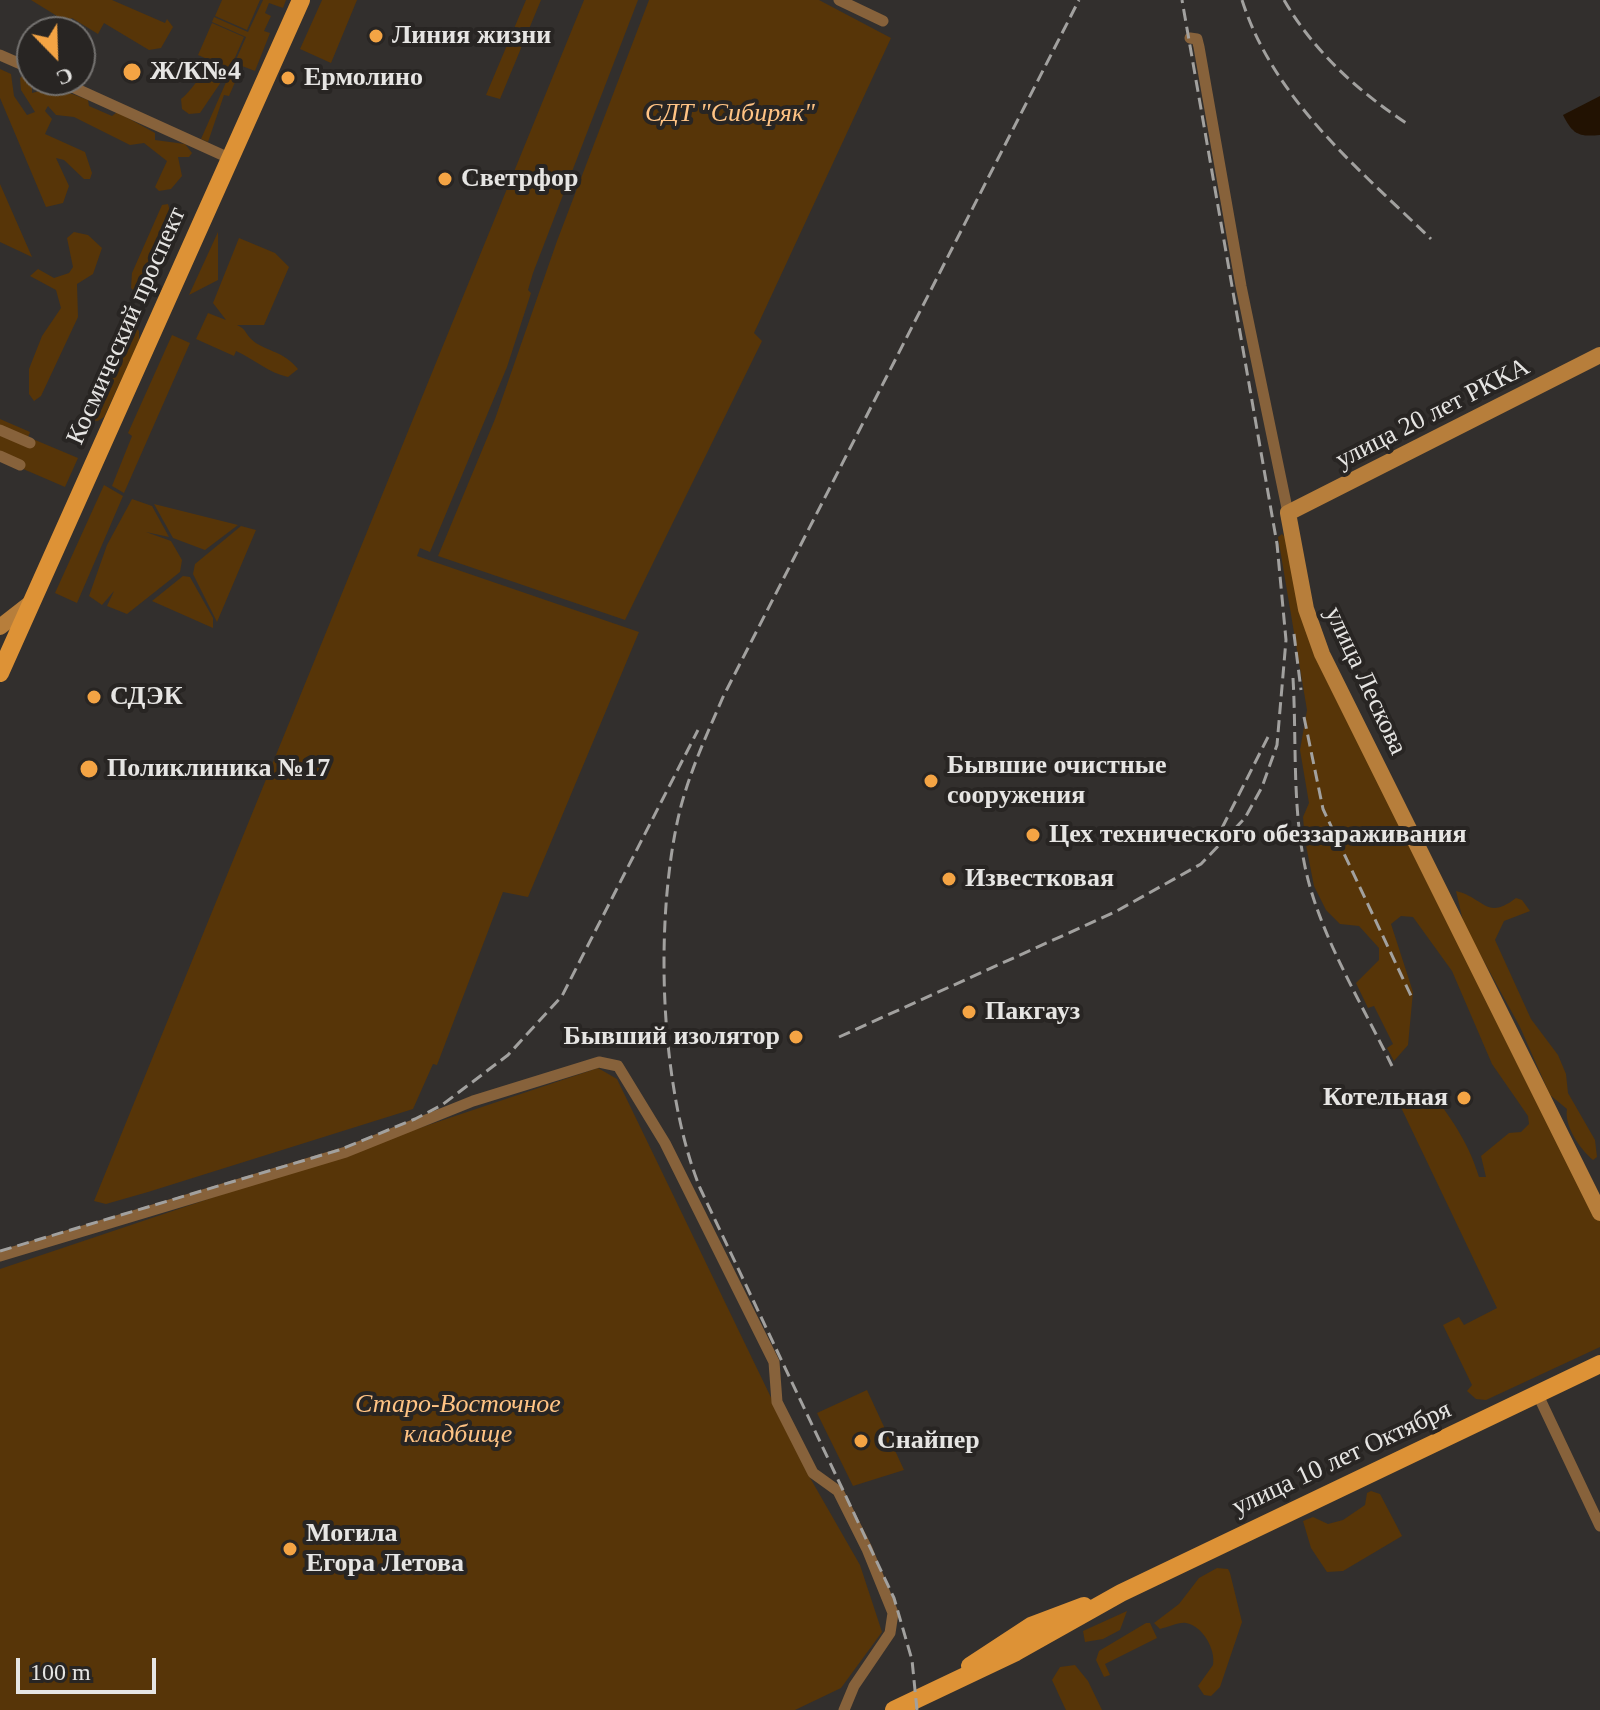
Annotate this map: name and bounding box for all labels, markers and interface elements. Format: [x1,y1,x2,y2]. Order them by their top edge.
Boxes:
north arrow [16,16,96,96]
place label: Линия жизни [392,20,551,52]
marker: Линия жизни [367,27,385,45]
place label: Ж/К№4 [150,56,241,88]
marker: Ж/К№4 [121,61,143,83]
text: С [53,62,77,91]
place label: Ермолино [304,62,423,94]
marker: Ермолино [279,69,297,87]
park label: СДТ "Сибиряк" [645,98,815,130]
place label: Светрфор [461,163,578,195]
marker: Светрфор [436,170,454,188]
street label: Космический проспект [61,202,193,450]
street label: улица 20 лет РККА [1331,352,1535,476]
street label: улица Лескова [1317,602,1413,760]
place label: СДЭК [110,681,183,713]
marker: СДЭК [85,688,103,706]
place label: Бывшие очистные сооружения [947,750,1167,812]
place label: Поликлиника №17 [107,753,330,785]
marker: Поликлиника №17 [78,758,100,780]
marker: Бывшие очистные сооружения [922,772,940,790]
place label: Цех технического обеззараживания [1049,819,1467,851]
marker: Цех технического обеззараживания [1024,826,1042,844]
place label: Известковая [965,863,1114,895]
marker: Известковая [940,870,958,888]
place label: Пакгауз [985,996,1080,1028]
marker: Пакгауз [960,1003,978,1021]
place label: Бывший изолятор [564,1021,780,1053]
marker: Бывший изолятор [787,1028,805,1046]
place label: Котельная [1323,1082,1448,1114]
marker: Котельная [1455,1089,1473,1107]
park label: Старо-Восточное кладбище [355,1389,561,1450]
street label: улица 10 лет Октября [1228,1395,1456,1523]
place label: Снайпер [877,1425,980,1457]
marker: Снайпер [852,1432,870,1450]
place label: Могила Егора Летова [306,1518,464,1580]
marker: Могила Егора Летова [281,1540,299,1558]
scale bar [20,1642,160,1692]
text: 100 m [30,1659,91,1685]

